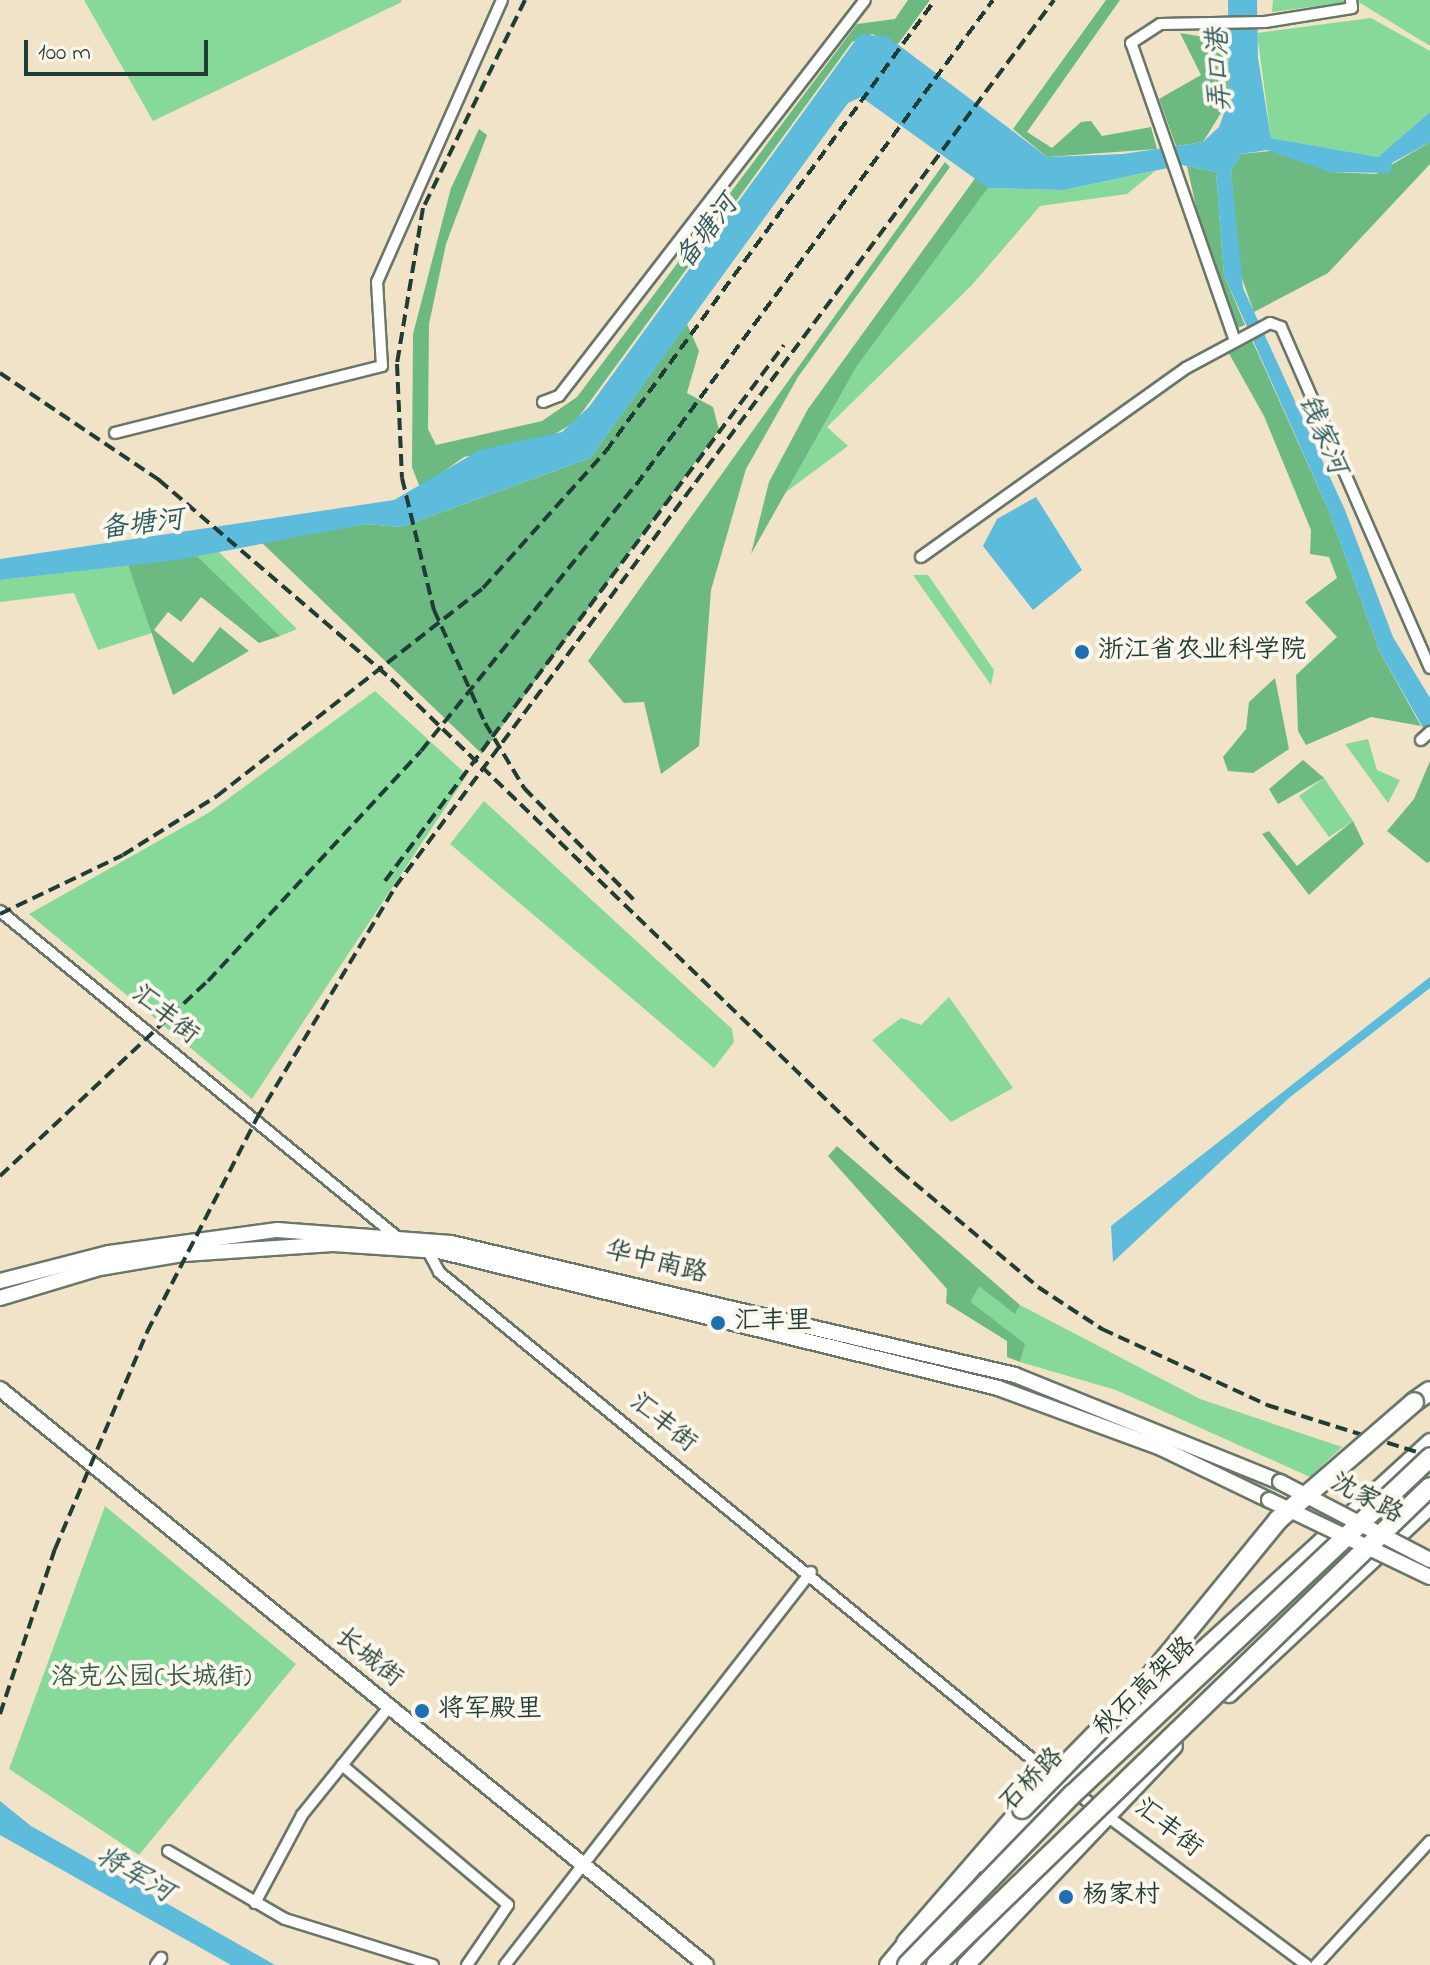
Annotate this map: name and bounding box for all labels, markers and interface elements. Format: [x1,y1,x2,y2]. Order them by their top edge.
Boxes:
scale bar [28,24,212,74]
water label: 弄口港 [1203,27,1239,113]
text: 100 m [38,36,91,71]
water label: 备塘河 [669,189,747,277]
water label: 钱家河 [1289,390,1353,480]
water label: 备塘河 [98,504,186,548]
place label: 浙江省农业科学院 [1098,636,1306,668]
marker: 浙江省农业科学院 [1073,643,1091,661]
street label: 汇丰街 [124,979,204,1053]
street label: 华中南路 [602,1236,710,1292]
place label: 汇丰里 [734,1307,812,1339]
marker: 汇丰里 [709,1314,727,1332]
street label: 汇丰街 [622,1387,702,1461]
street label: 沈家路 [1324,1468,1408,1532]
street label: 长城街 [328,1622,408,1696]
street label: 秋石高架路 [1088,1632,1204,1744]
park label: 洛克公园(长城街) [51,1663,251,1695]
place label: 将军殿里 [438,1695,542,1727]
marker: 将军殿里 [413,1702,431,1720]
street label: 石桥路 [994,1742,1072,1820]
street label: 汇丰街 [1127,1793,1207,1865]
water label: 将军河 [89,1840,179,1912]
place label: 杨家村 [1082,1881,1160,1913]
marker: 杨家村 [1057,1888,1075,1906]

